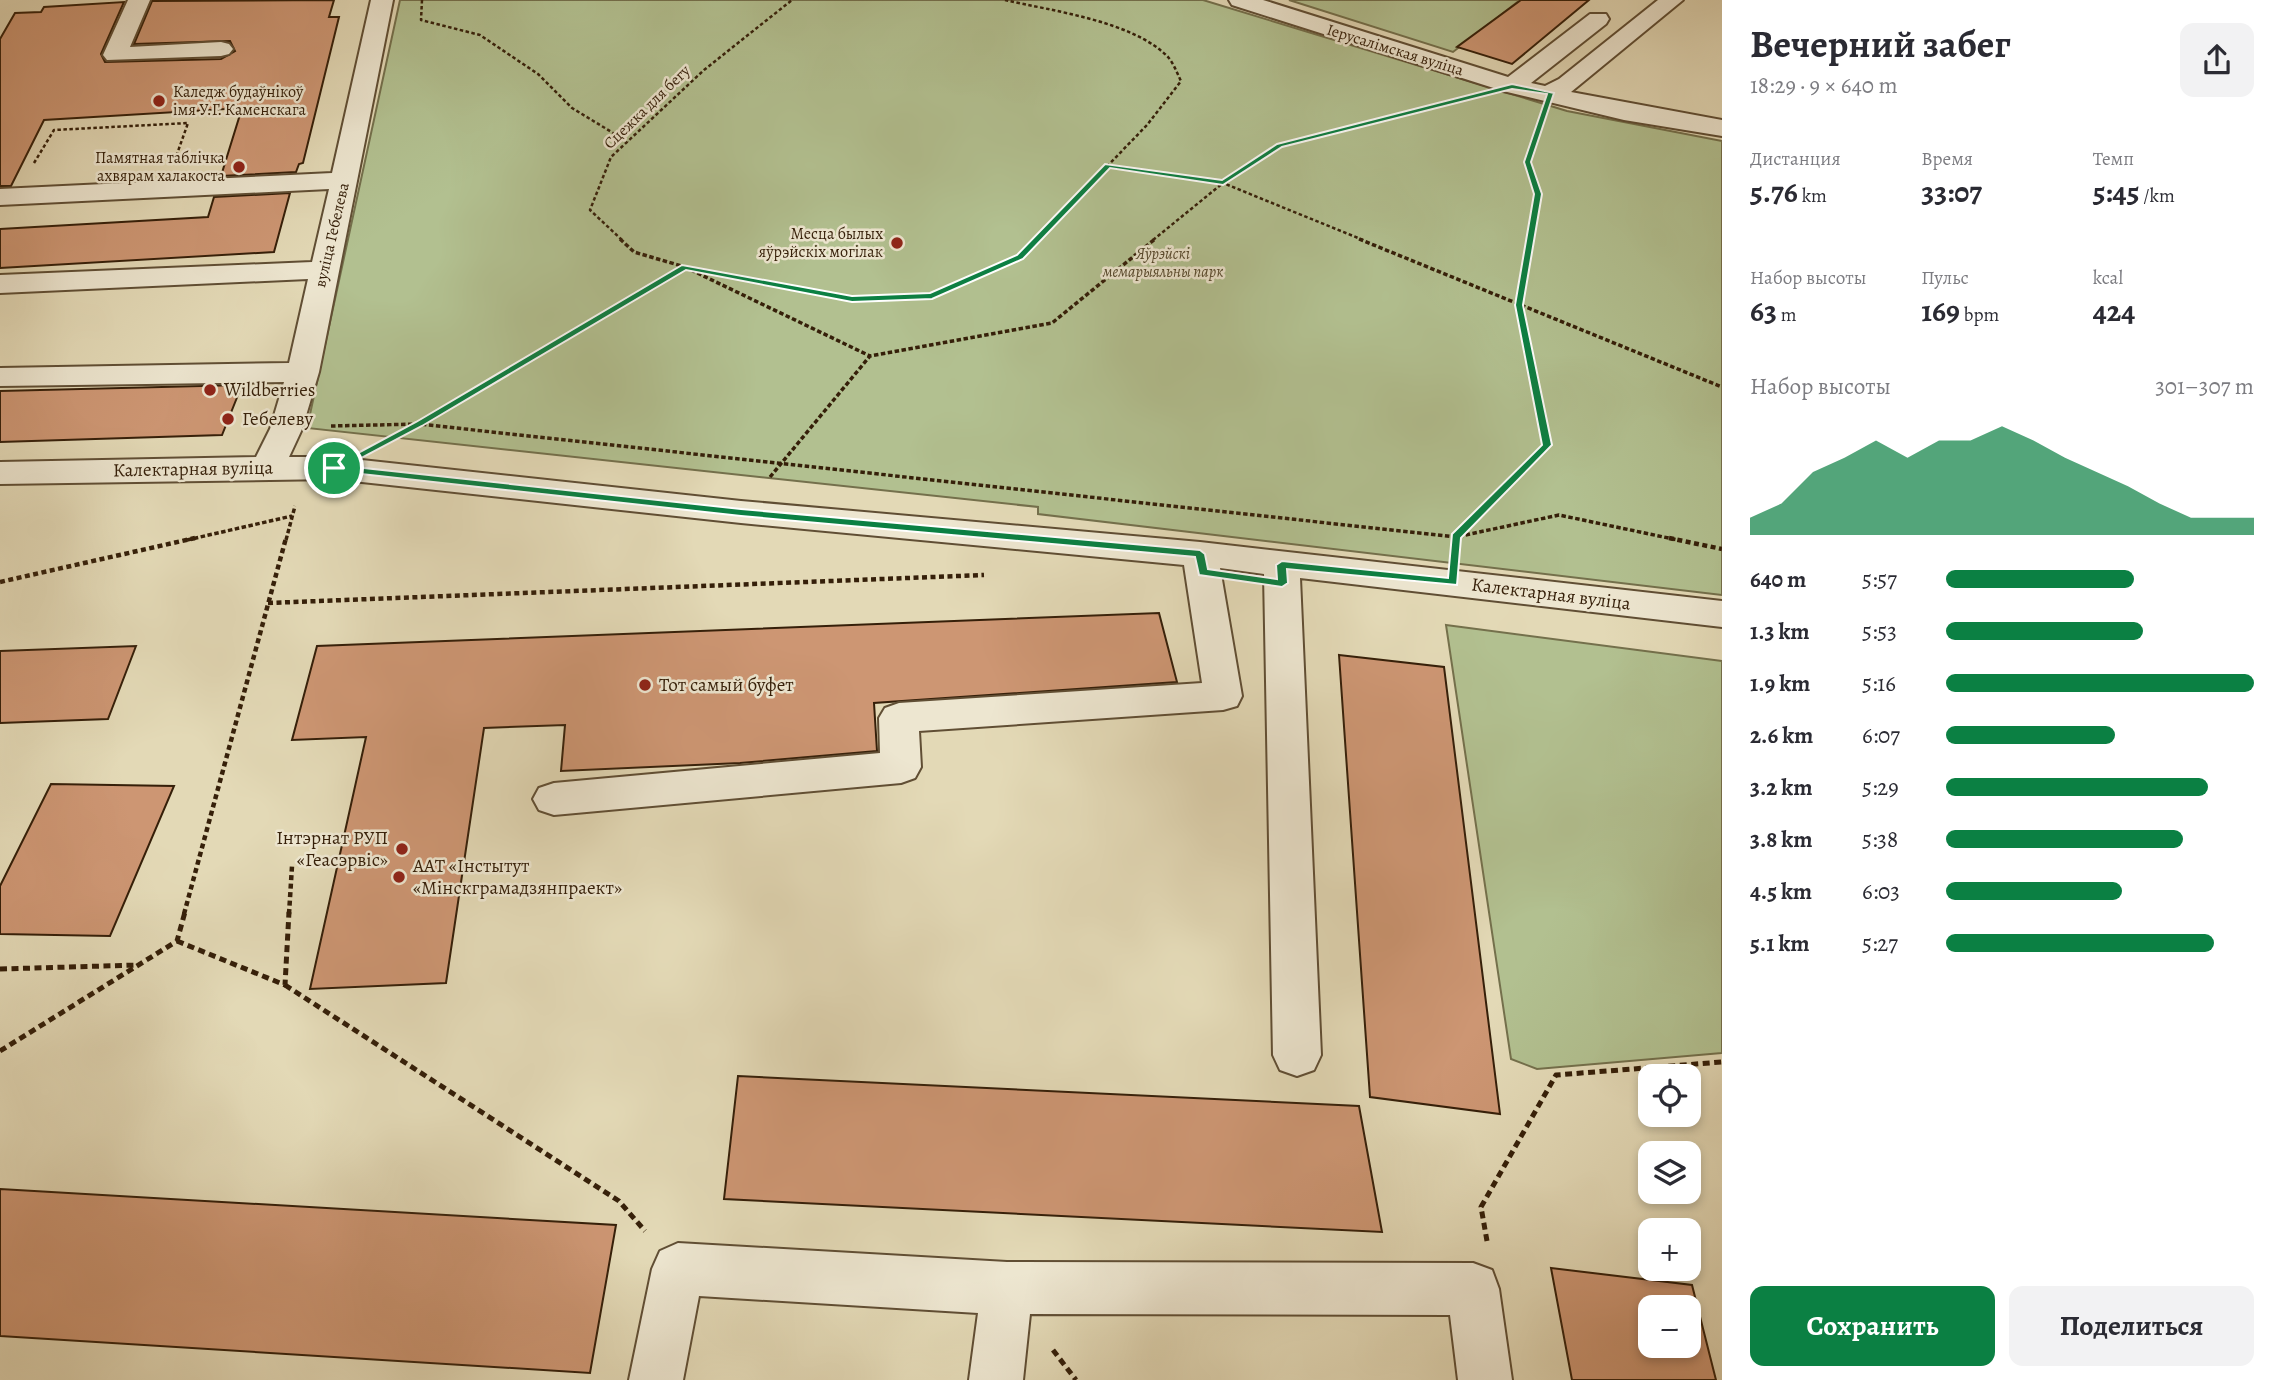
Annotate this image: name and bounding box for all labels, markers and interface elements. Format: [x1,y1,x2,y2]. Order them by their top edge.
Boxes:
text: Вечерний забег [1750,18,2011,70]
street label: Іерусалімская вуліца [1324,19,1467,81]
button: share [2180,23,2254,97]
street label: Сцежка для бегу [599,60,696,154]
text: 18:29 · 9 × 640 m [1750,70,1898,101]
place label: Каледж будаўнікоў імя У.Г. Каменскага [173,81,307,121]
marker: Каледж будаўнікоў імя У.Г. Каменскага [151,93,167,109]
text: Дистанция [1750,146,1841,172]
text: Время [1921,146,1973,172]
text: Темп [2093,146,2134,172]
place label: Памятная таблічка ахвярам халакоста [95,147,226,187]
marker: Памятная таблічка ахвярам халакоста [231,159,247,175]
text: 5.76 [1750,172,1798,212]
text: 33:07 [1921,172,1982,212]
text: 5:45 [2093,172,2140,212]
street label: вуліца Гебелева [309,180,355,289]
text: km [1798,183,1827,209]
text: /km [2140,183,2175,209]
place label: Месца былых яўрэйскіх могілак [759,223,883,263]
marker: Месца былых яўрэйскіх могілак [889,235,905,251]
park label: Яўрэйскі мемарыяльны парк [1102,243,1223,283]
text: Набор высоты [1750,265,1866,291]
text: Пульс [1921,265,1969,291]
text: kcal [2093,265,2123,291]
text: 63 [1750,291,1777,331]
text: 169 [1921,291,1960,331]
text: 424 [2093,291,2135,331]
text: m [1777,302,1797,328]
text: bpm [1960,302,1999,328]
text: Набор высоты [1750,371,1891,402]
text: 301–307 m [2155,371,2254,402]
place label: Wildberries [223,377,315,403]
marker: Wildberries [202,382,218,398]
place label: Гебелеву [242,406,313,432]
marker: Гебелеву [220,411,236,427]
pin [304,438,364,498]
icon: arrive [315,449,353,487]
street label: Калектарная вуліца [113,455,274,483]
text: 640 m [1750,564,1806,595]
text: 5:57 [1862,564,1897,595]
street label: Калектарная вуліца [1470,571,1632,617]
text: 1.3 km [1750,616,1810,647]
text: 5:53 [1862,616,1897,647]
text: 1.9 km [1750,668,1810,699]
text: 5:16 [1862,668,1896,699]
place label: Тот самый буфет [659,672,794,698]
marker: Тот самый буфет [637,677,653,693]
text: 2.6 km [1750,720,1813,751]
text: 6:07 [1862,720,1900,751]
text: 3.2 km [1750,772,1813,803]
text: 5:29 [1862,772,1899,803]
text: 3.8 km [1750,824,1812,855]
text: 5:38 [1862,824,1898,855]
place label: Інтэрнат РУП «Геасэрвіс» [276,825,388,873]
marker: Інтэрнат РУП «Геасэрвіс» [394,841,410,857]
place label: ААТ «Інстытут «Мінскграмадзянпраект» [412,853,622,901]
marker: ААТ «Інстытут «Мінскграмадзянпраект» [391,869,407,885]
text: 4.5 km [1750,876,1812,907]
text: 6:03 [1862,876,1900,907]
text: 5.1 km [1750,928,1810,959]
text: 5:27 [1862,928,1898,959]
map controls [1638,1064,1701,1358]
button: locate [1638,1064,1701,1127]
button: layers [1638,1141,1701,1204]
button: + [1638,1218,1701,1281]
button: Сохранить [1750,1286,1995,1366]
button: Поделиться [2009,1286,2254,1366]
button: − [1638,1295,1701,1358]

